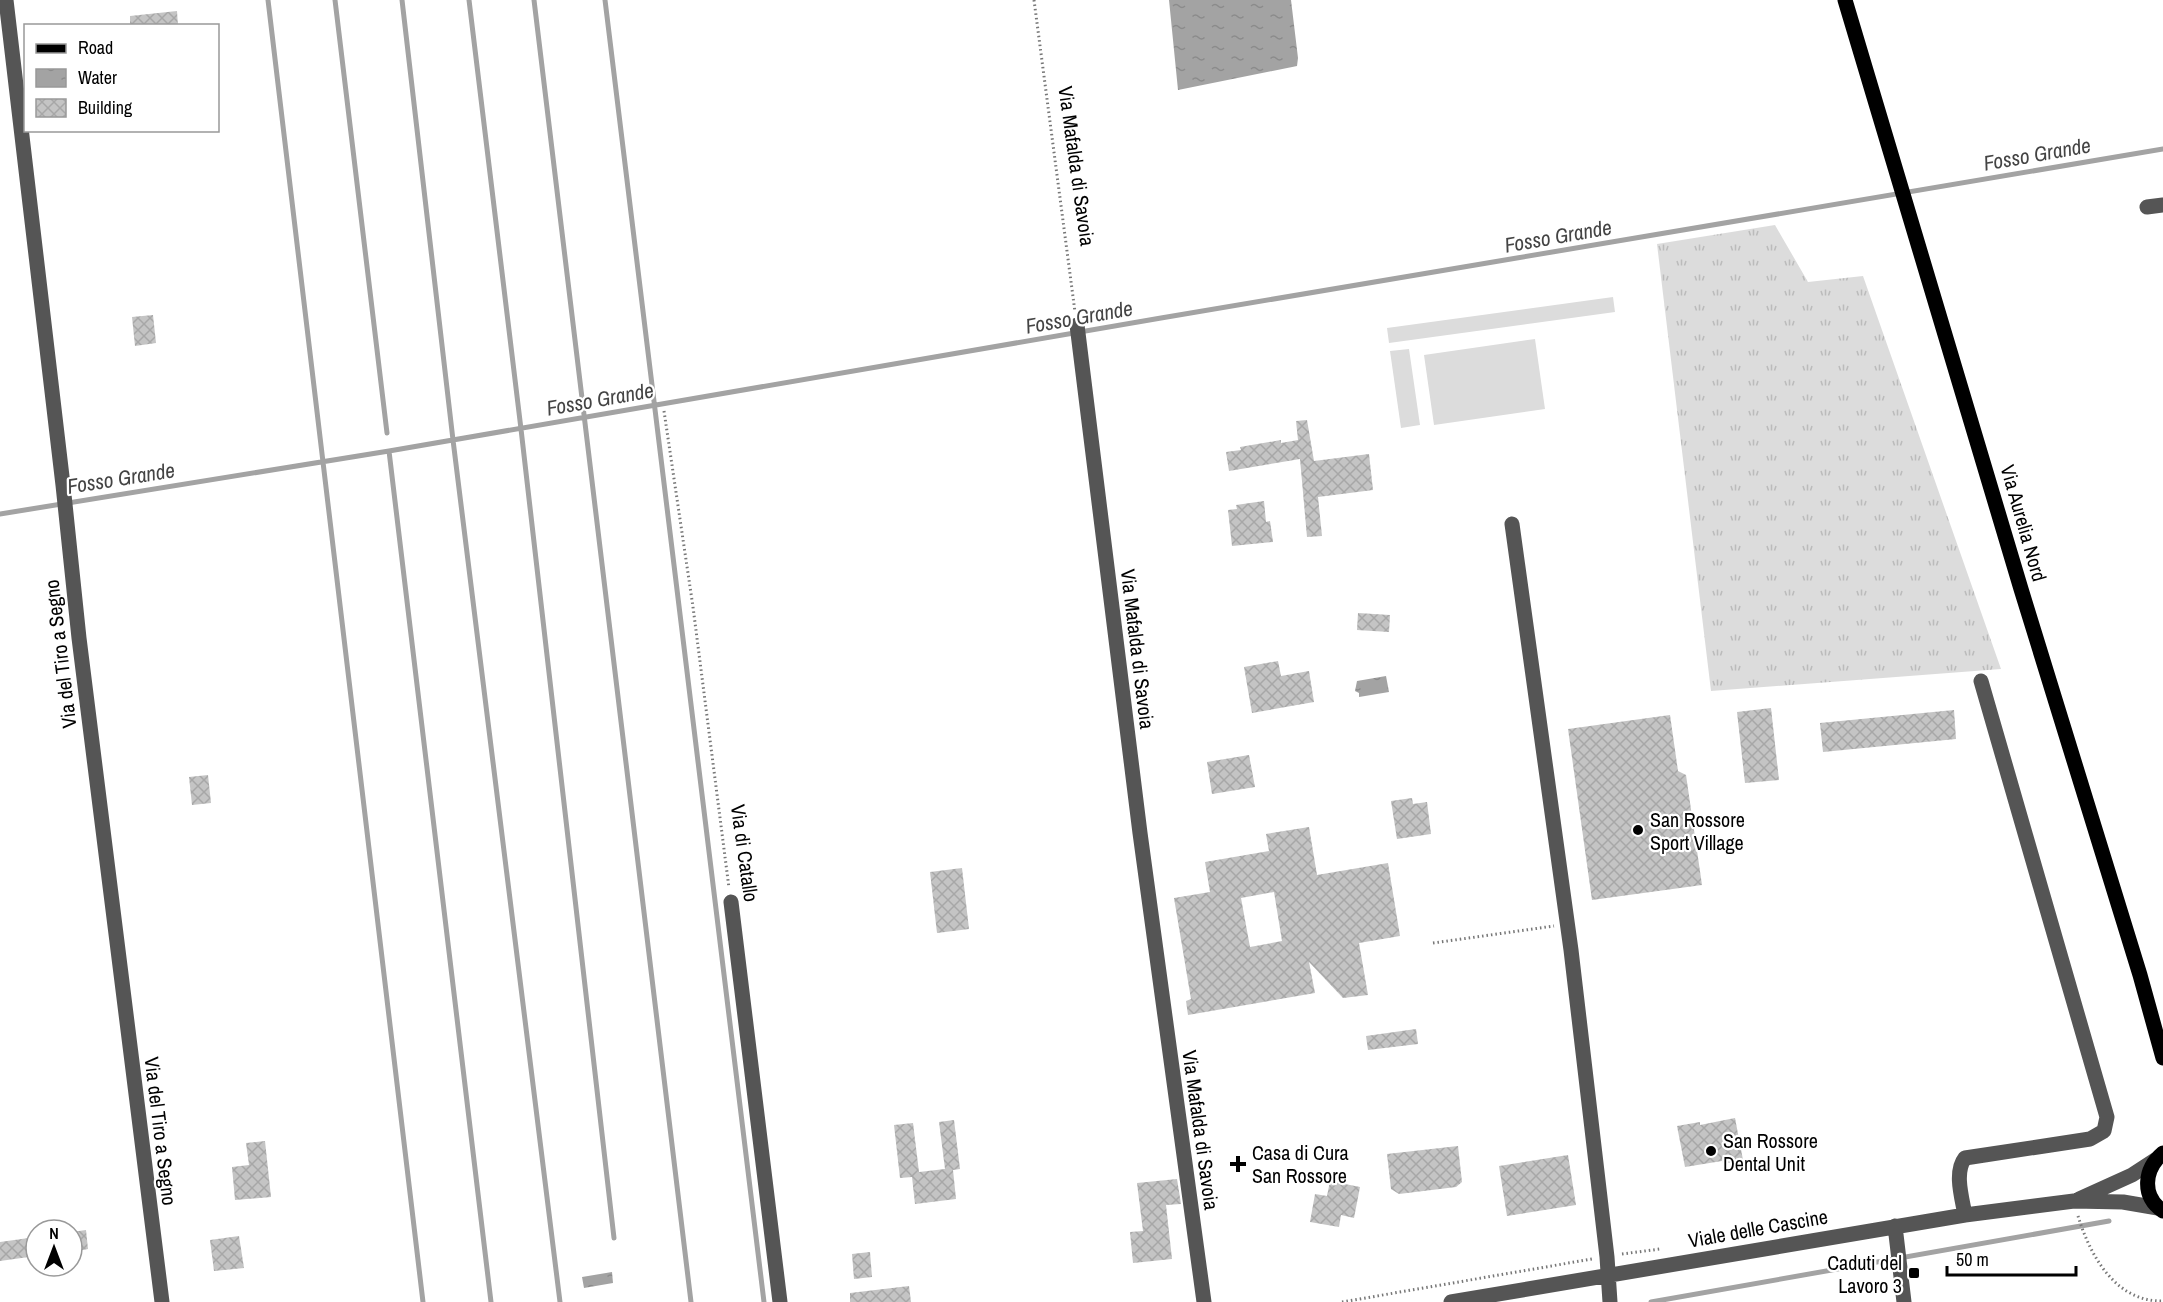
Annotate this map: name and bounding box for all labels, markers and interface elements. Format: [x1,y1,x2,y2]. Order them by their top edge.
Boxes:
legend [24,24,219,132]
text: Road [78,35,113,60]
text: Water [78,65,117,90]
street label: Via Mafalda di Savoia [1052,84,1102,248]
text: Building [78,95,133,120]
water label: Fosso Grande [1981,130,2093,178]
water label: Fosso Grande [1502,212,1614,260]
water label: Fosso Grande [1023,293,1135,341]
water label: Fosso Grande [544,375,656,423]
water label: Fosso Grande [65,455,177,501]
street label: Via Aurelia Nord [1994,462,2054,584]
street label: Via Mafalda di Savoia [1115,567,1161,731]
street label: Via del Tiro a Segno [37,578,83,730]
street label: Via di Catallo [725,803,765,903]
place label: San Rossore Sport Village [1650,806,1745,856]
marker: San Rossore Sport Village [1631,823,1645,837]
street label: Via Mafalda di Savoia [1176,1048,1226,1212]
street label: Via del Tiro a Segno [138,1055,184,1207]
place label: San Rossore Dental Unit [1723,1127,1818,1177]
place label: Casa di Cura San Rossore [1252,1139,1349,1189]
marker: San Rossore Dental Unit [1704,1144,1718,1158]
marker: Casa di Cura San Rossore [1229,1155,1247,1173]
street label: Viale delle Cascine [1686,1202,1830,1254]
north arrow [24,1218,84,1278]
text: N [49,1222,59,1244]
scale bar [1947,1239,2076,1277]
text: 50 m [1956,1247,1989,1272]
place label: Caduti del Lavoro 3 [1827,1249,1902,1299]
marker: Caduti del Lavoro 3 [1907,1266,1921,1280]

